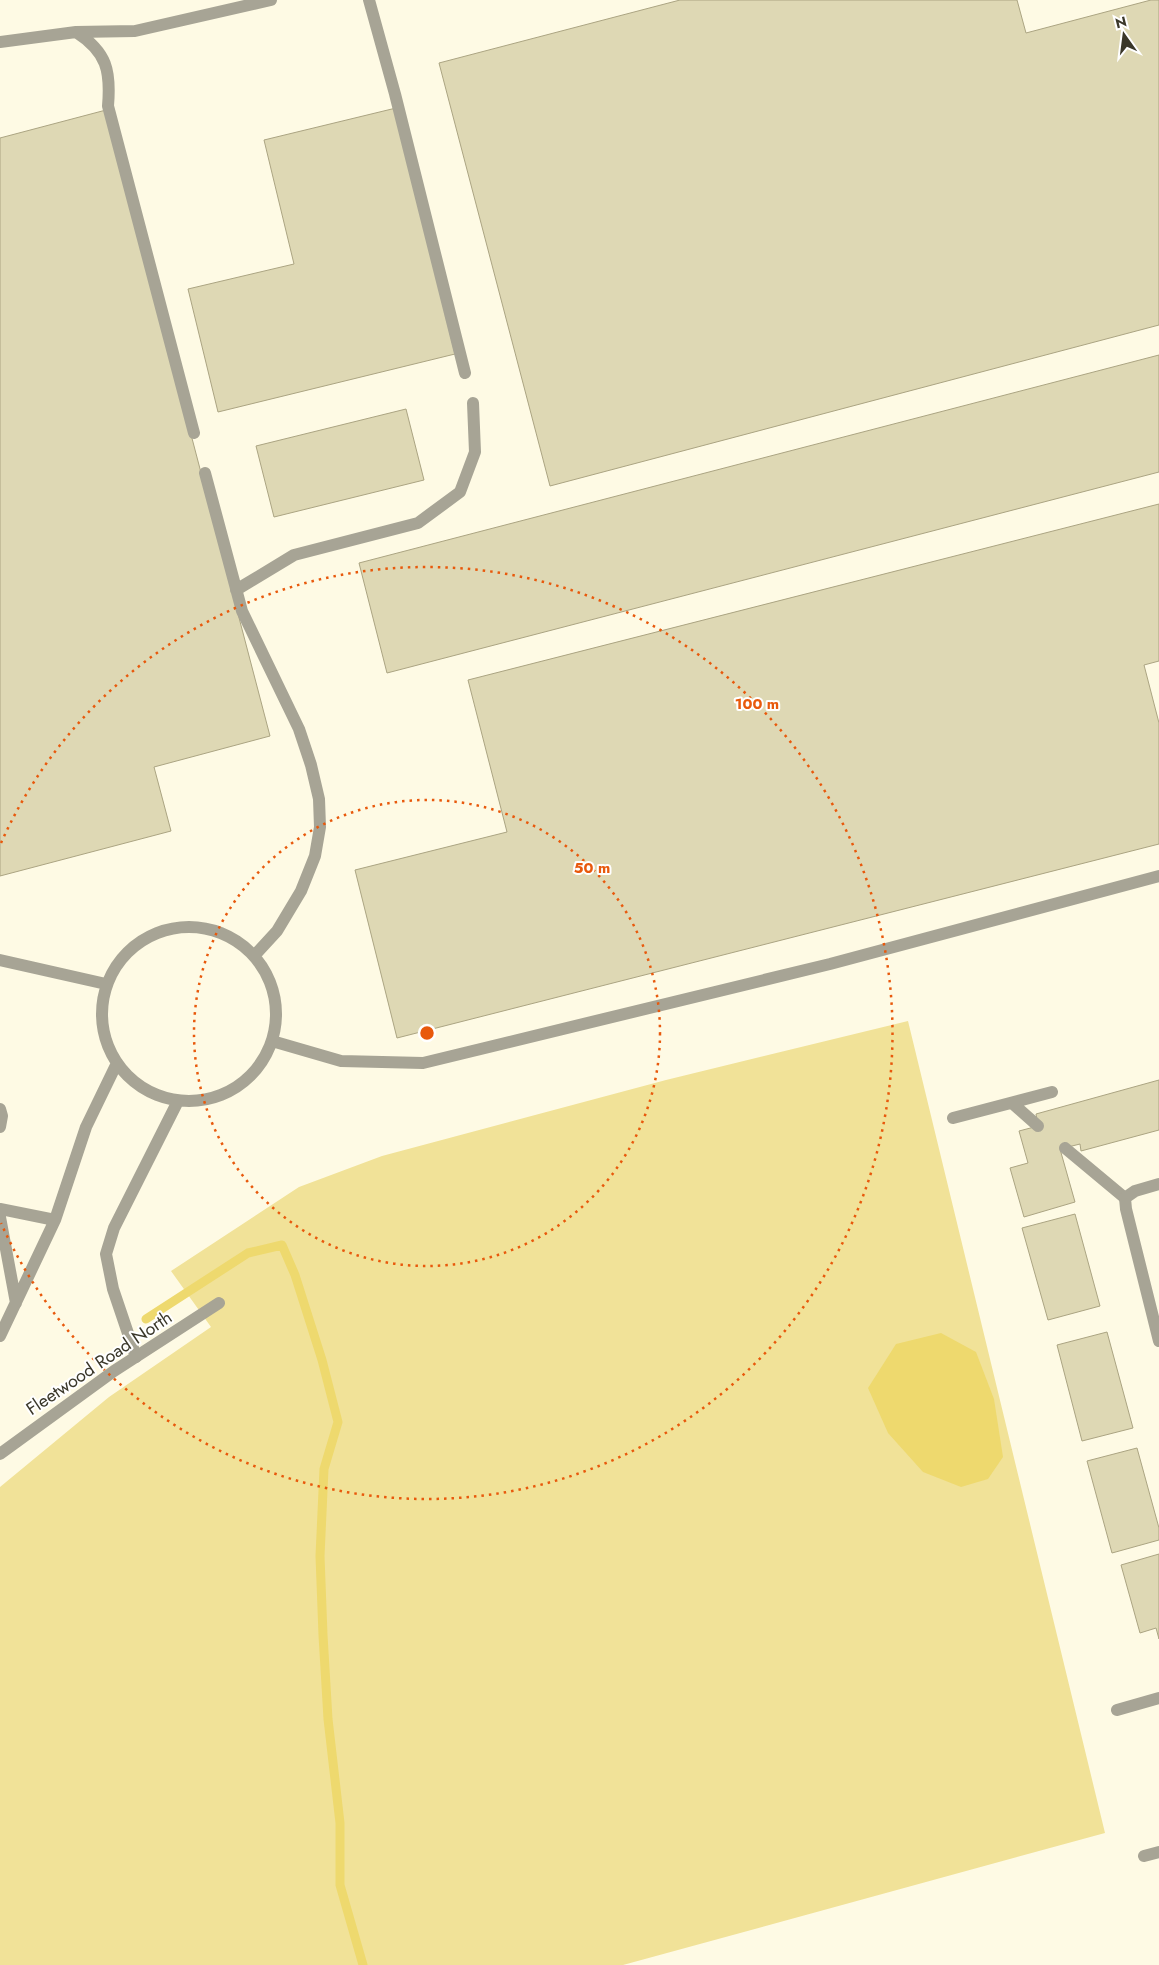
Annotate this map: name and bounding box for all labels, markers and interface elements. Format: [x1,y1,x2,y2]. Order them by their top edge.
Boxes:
north arrow [1099,10,1149,60]
text: N [1113,11,1129,33]
text: 100 m [735,693,779,715]
text: 50 m [574,857,610,879]
centre of rings [418,1024,436,1042]
street label: Fleetwood Road North [21,1304,177,1422]

